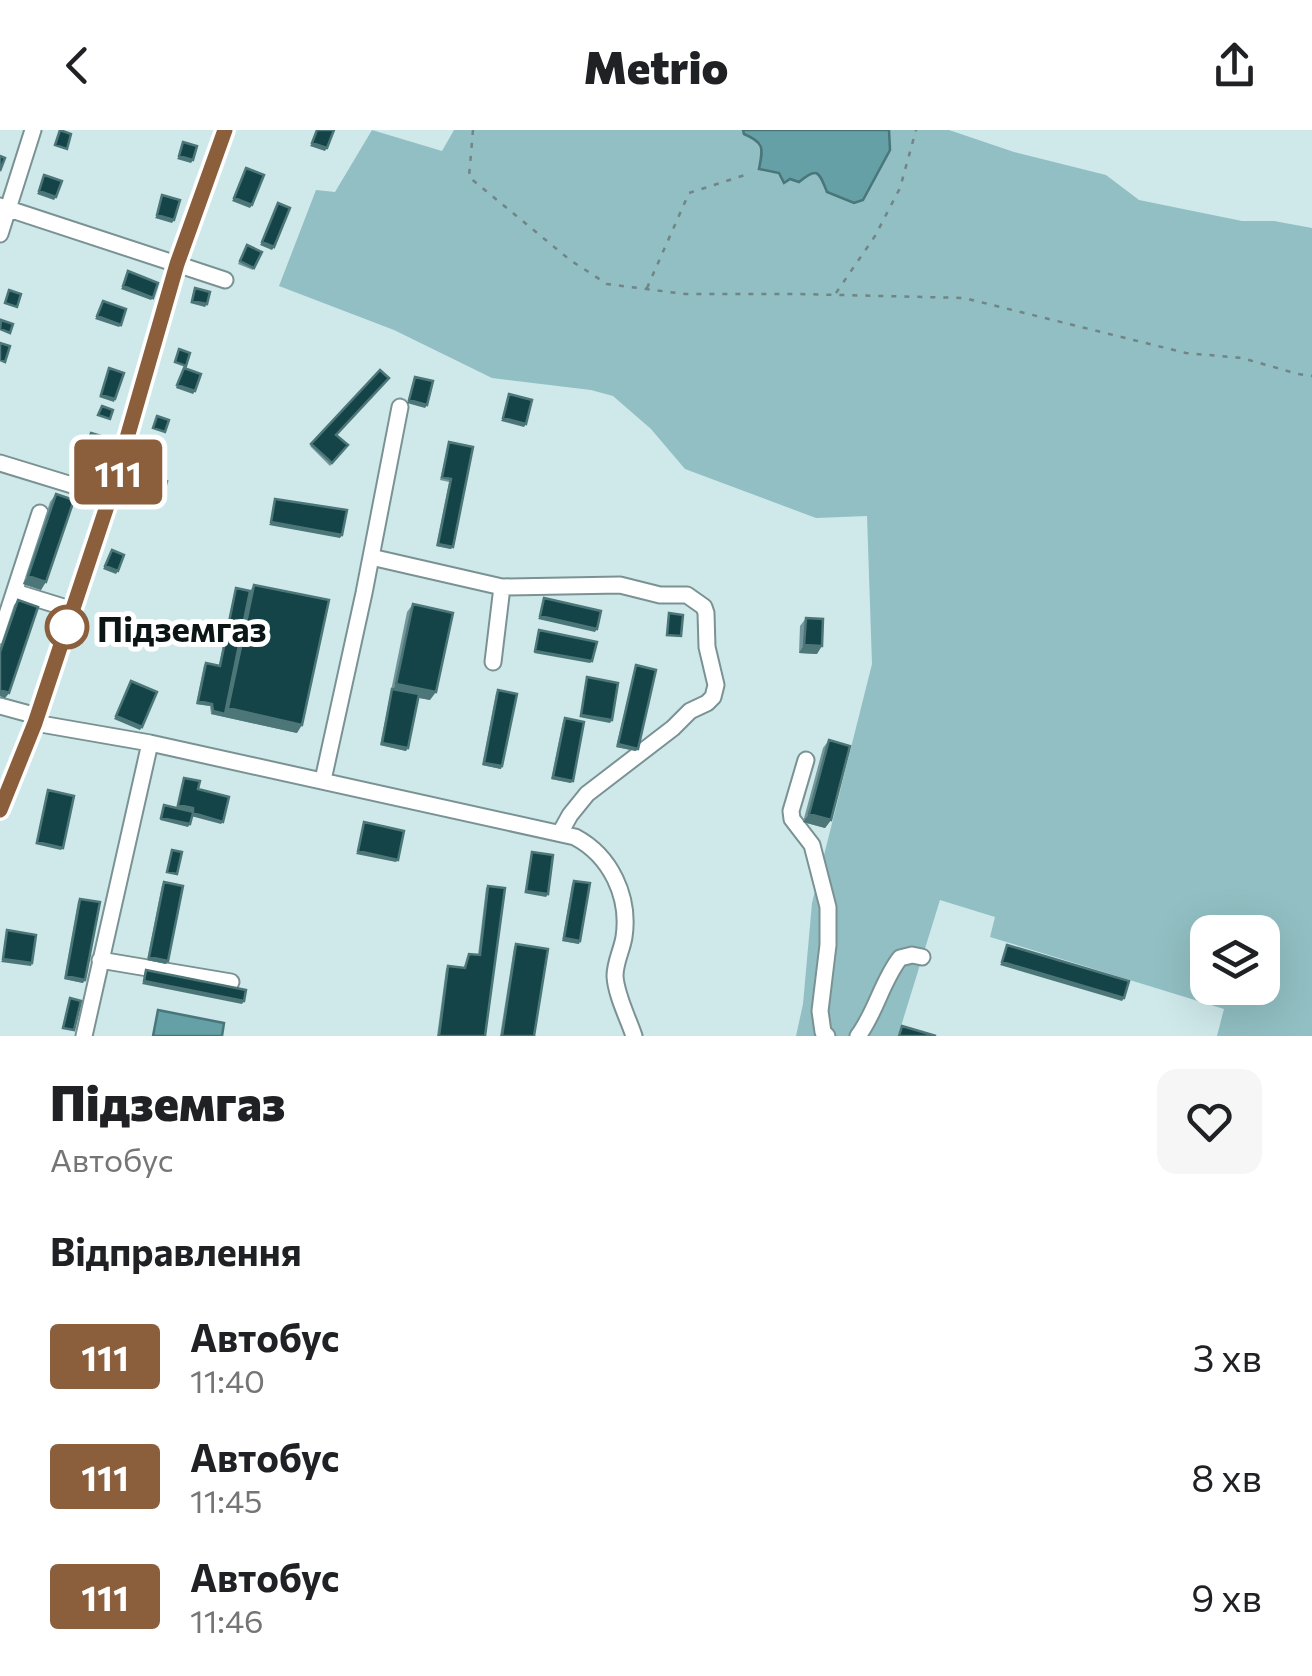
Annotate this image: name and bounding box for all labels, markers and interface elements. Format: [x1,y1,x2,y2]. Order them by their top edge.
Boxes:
icon: back [50,38,105,93]
text: Metrio [584,38,728,93]
icon: share [1207,38,1262,93]
line badge: 111 [61,440,176,504]
text: 111 [94,451,142,494]
marker: Підземгаз [46,606,88,648]
place label: Підземгаз [97,606,267,649]
map controls [1190,915,1280,1005]
button: layers [1190,915,1280,1005]
button: heart [1157,1069,1262,1174]
text: Підземгаз [50,1072,285,1131]
text: Автобус [50,1139,174,1179]
text: Відправлення [50,1227,302,1274]
text: Автобус [190,1313,340,1360]
text: 3 хв [1193,1333,1262,1380]
text: 111 [81,1335,129,1378]
text: 11:40 [190,1360,265,1400]
text: Автобус [190,1433,340,1480]
text: 8 хв [1191,1453,1262,1500]
text: 111 [81,1455,129,1498]
text: 11:45 [190,1480,263,1520]
text: Автобус [190,1553,340,1600]
text: 9 хв [1191,1573,1262,1620]
text: 111 [81,1575,129,1618]
text: 11:46 [190,1600,264,1640]

